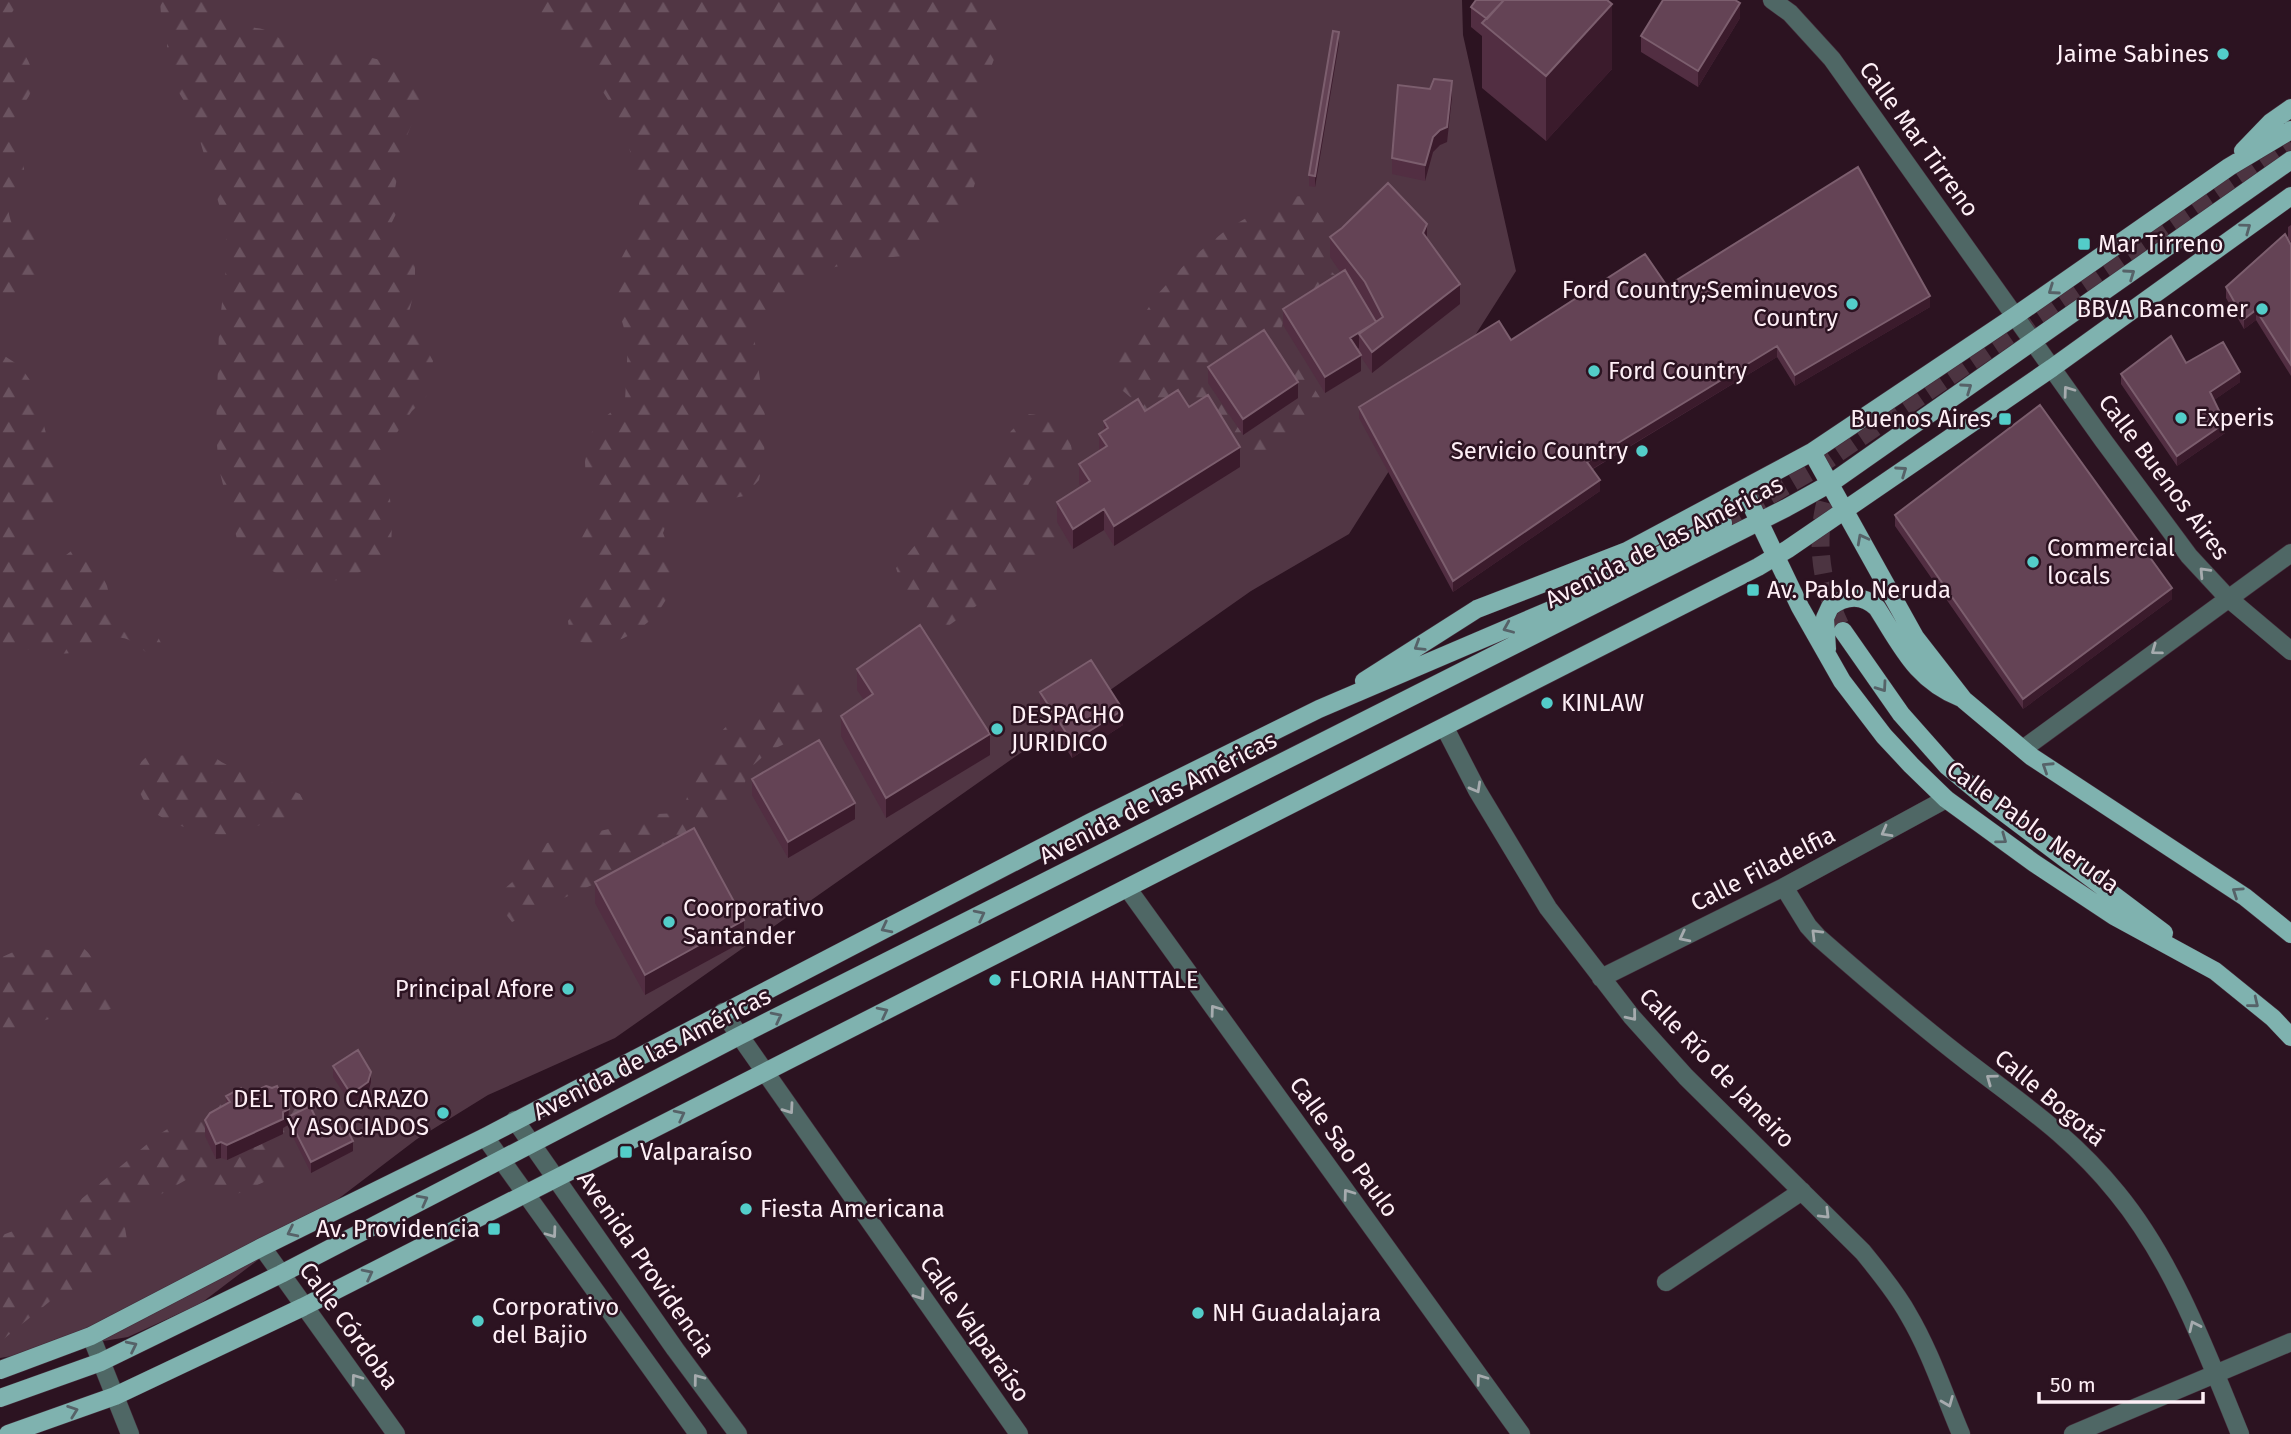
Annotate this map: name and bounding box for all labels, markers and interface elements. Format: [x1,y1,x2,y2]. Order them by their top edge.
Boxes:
place label: Jaime Sabines [2056,40,2209,68]
marker: Jaime Sabines [2215,46,2231,62]
street label: Calle Mar Tirreno [1853,56,1985,222]
one-way arrow [2238,224,2251,236]
place label: Mar Tirreno [2098,230,2224,258]
marker: Mar Tirreno [2076,236,2092,252]
one-way arrow [2122,270,2135,282]
place label: Ford Country;Seminuevos Country [1562,276,1838,332]
one-way arrow [2048,282,2061,294]
place label: BBVA Bancomer [2076,295,2249,323]
marker: Ford Country;Seminuevos Country [1844,296,1860,312]
marker: BBVA Bancomer [2254,301,2270,317]
place label: Ford Country [1608,357,1747,385]
marker: Ford Country [1586,363,1602,379]
one-way arrow [1959,384,1972,396]
one-way arrow [2064,386,2076,399]
street label: Calle Buenos Aires [2093,389,2235,565]
place label: Experis [2195,404,2274,432]
place label: Buenos Aires [1850,405,1991,433]
marker: Experis [2173,410,2189,426]
marker: Buenos Aires [1997,411,2013,427]
place label: Servicio Country [1451,437,1628,465]
marker: Servicio Country [1634,443,1650,459]
one-way arrow [1894,467,1907,479]
street label: Avenida de las Américas [1541,470,1787,614]
one-way arrow [1857,534,1870,547]
place label: Commercial locals [2047,534,2175,590]
marker: Commercial locals [2025,554,2041,570]
one-way arrow [2200,567,2213,580]
place label: Av. Pablo Neruda [1767,576,1951,604]
marker: Av. Pablo Neruda [1745,582,1761,598]
one-way arrow [1503,620,1515,634]
one-way arrow [1414,637,1427,650]
one-way arrow [2151,642,2164,655]
one-way arrow [1874,679,1886,692]
place label: KINLAW [1561,689,1644,717]
marker: KINLAW [1539,695,1555,711]
place label: DESPACHO JURIDICO [1011,701,1125,757]
marker: DESPACHO JURIDICO [989,721,1005,737]
street label: Avenida de las Américas [1035,726,1281,870]
street label: Calle Pablo Neruda [1941,755,2125,899]
one-way arrow [2042,762,2055,775]
one-way arrow [1468,781,1481,794]
street label: Calle Filadelfia [1686,821,1840,917]
one-way arrow [1881,824,1893,837]
one-way arrow [1994,831,2006,843]
one-way arrow [2232,887,2245,900]
place label: Coorporativo Santander [683,894,824,950]
one-way arrow [973,909,985,923]
marker: Coorporativo Santander [661,914,677,930]
one-way arrow [881,919,893,933]
one-way arrow [1679,929,1691,943]
one-way arrow [1811,929,1824,942]
place label: FLORIA HANTTALE [1009,966,1199,994]
marker: FLORIA HANTTALE [987,972,1003,988]
place label: Principal Afore [395,975,554,1003]
marker: Principal Afore [560,981,576,997]
street label: Avenida de las Américas [529,982,775,1126]
street label: Calle Río de Janeiro [1633,982,1801,1154]
one-way arrow [2246,994,2258,1007]
one-way arrow [1211,1005,1223,1018]
one-way arrow [876,1007,888,1021]
one-way arrow [1623,1009,1636,1021]
one-way arrow [770,1011,782,1025]
street label: Calle Bogotá [1989,1044,2111,1152]
street label: Calle Sao Paulo [1284,1071,1404,1223]
one-way arrow [1986,1074,1999,1087]
place label: DEL TORO CARAZO Y ASOCIADOS [233,1085,429,1141]
one-way arrow [781,1101,793,1114]
marker: DEL TORO CARAZO Y ASOCIADOS [435,1105,451,1121]
one-way arrow [672,1110,685,1124]
place label: Valparaíso [640,1138,753,1166]
marker: Valparaíso [618,1144,634,1160]
street label: Avenida Providencia [571,1166,721,1362]
one-way arrow [1344,1189,1356,1202]
one-way arrow [416,1195,428,1208]
place label: Fiesta Americana [760,1195,945,1223]
marker: Fiesta Americana [738,1201,754,1217]
one-way arrow [1817,1205,1830,1218]
place label: Av. Providencia [316,1215,480,1243]
marker: Av. Providencia [486,1221,502,1237]
one-way arrow [287,1224,299,1238]
one-way arrow [544,1225,556,1238]
street label: Calle Valparaíso [914,1250,1036,1408]
street label: Calle Córdoba [293,1257,405,1395]
one-way arrow [361,1269,373,1282]
one-way arrow [912,1287,924,1300]
place label: Corporativo del Bajio [492,1293,619,1349]
place label: NH Guadalajara [1212,1299,1381,1327]
marker: NH Guadalajara [1190,1305,1206,1321]
marker: Corporativo del Bajio [470,1313,486,1329]
one-way arrow [2188,1321,2202,1334]
one-way arrow [125,1341,137,1355]
scale bar [2039,1360,2204,1404]
text: 50 m [2050,1372,2096,1398]
one-way arrow [352,1374,364,1387]
one-way arrow [693,1374,706,1387]
one-way arrow [1477,1374,1490,1387]
one-way arrow [1939,1395,1953,1407]
one-way arrow [66,1405,78,1419]

